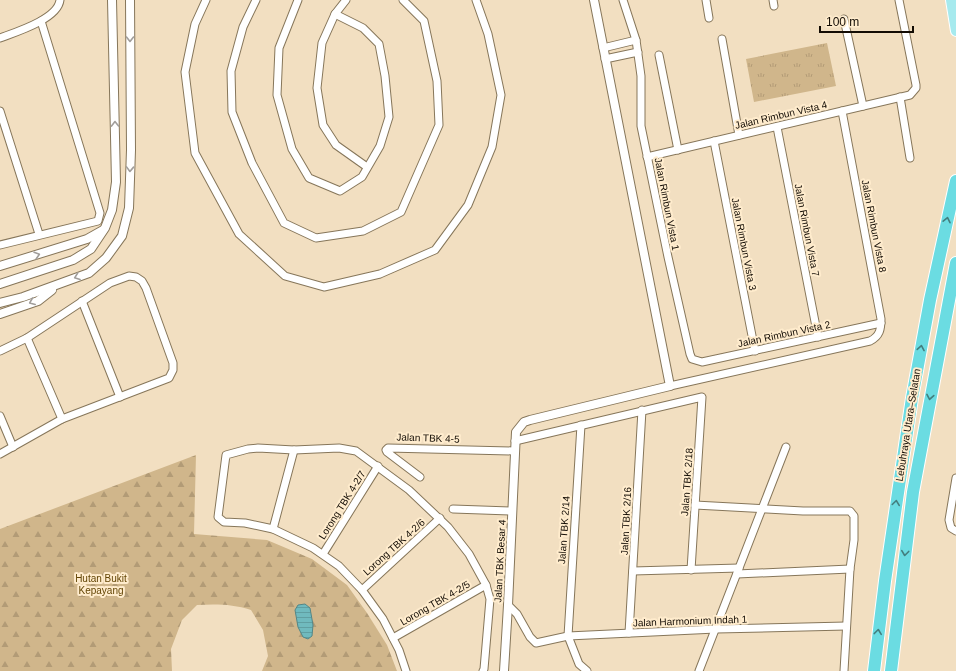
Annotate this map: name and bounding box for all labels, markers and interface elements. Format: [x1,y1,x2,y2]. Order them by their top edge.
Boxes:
scale bar [820,8,913,34]
text: 100 m [826,15,859,29]
one-way arrow [126,36,134,42]
street label: Jalan Rimbun Vista 4 [734,99,829,131]
one-way arrow [111,121,119,127]
street label: Jalan Rimbun Vista 1 [653,157,681,252]
one-way arrow [126,166,135,172]
street label: Jalan Rimbun Vista 8 [860,179,888,274]
street label: Jalan Rimbun Vista 7 [793,183,821,278]
street label: Jalan Rimbun Vista 3 [730,197,758,292]
one-way arrow [943,217,951,223]
one-way arrow [34,251,41,260]
one-way arrow [74,273,81,281]
one-way arrow [29,298,36,306]
street label: Jalan Rimbun Vista 2 [737,319,832,349]
one-way arrow [916,344,925,351]
street label: Lebuhraya Utara–Selatan [894,368,922,482]
one-way arrow [927,394,935,400]
street label: Jalan TBK 4-5 [396,431,460,445]
street label: Jalan TBK 2/18 [679,447,695,516]
street label: Lorong TBK 4-2/7 [316,468,368,541]
street label: Jalan TBK 2/16 [619,486,633,555]
street label: Jalan TBK 2/14 [556,495,572,564]
one-way arrow [891,500,900,507]
street label: Lorong TBK 4-2/6 [361,516,427,577]
street label: Jalan TBK Besar 4 [492,519,508,603]
one-way arrow [901,550,910,556]
park label: Hutan Bukit Kepayang [75,573,127,596]
street label: Lorong TBK 4-2/5 [398,578,472,627]
street label: Jalan Harmonium Indah 1 [633,613,748,628]
one-way arrow [873,629,882,635]

